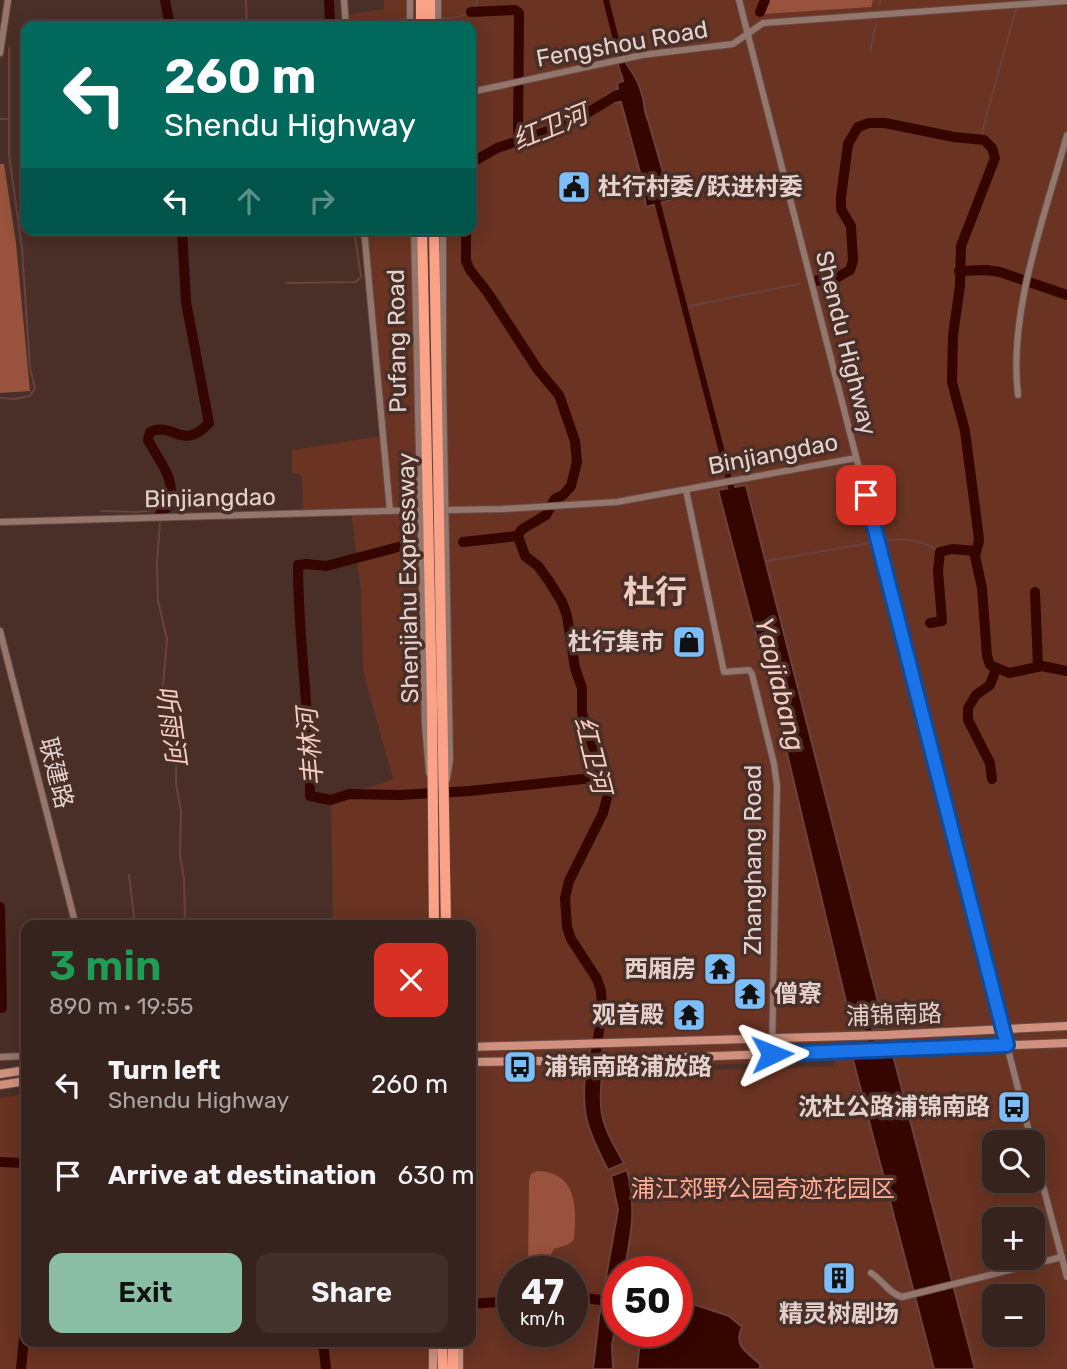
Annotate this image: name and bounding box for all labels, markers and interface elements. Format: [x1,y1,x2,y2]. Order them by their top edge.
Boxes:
street label: Fengshou Road [534,15,710,73]
text: 260 m [164,47,316,105]
icon: left [49,49,140,140]
water label: 红卫河 [508,97,597,156]
text: Shendu Highway [164,106,416,144]
public building icon: 杜行村委/跃进村委 [555,168,593,206]
place label: 杜行村委/跃进村委 [598,173,803,201]
icon: left [157,182,195,220]
icon: ahead [230,182,268,220]
icon: right [303,182,341,220]
street label: Shendu Highway [810,248,882,438]
street label: Pufang Road [382,269,412,413]
street label: Binjiangdao [706,428,840,480]
street label: Shenjiahu Expressway [392,452,424,704]
pin [836,465,896,525]
icon: arrive [847,476,885,514]
street label: Binjiangdao [144,483,276,513]
district label: 杜行 [623,573,687,611]
water label: Yaojiabang [748,614,811,754]
shop icon: 杜行集市 [670,623,708,661]
place label: 杜行集市 [568,628,664,656]
water label: 听雨河 [150,683,192,770]
water label: 丰林河 [291,702,329,787]
water label: 红卫河 [568,714,618,802]
street label: 联建路 [34,735,78,811]
street label: Zhanghang Road [739,765,767,955]
text: 3 min [49,941,162,991]
button: close [374,943,448,1017]
temple icon: 西厢房 [701,950,739,988]
place label: 西厢房 [624,955,696,983]
temple icon: 僧寮 [731,975,769,1013]
place label: 僧寮 [774,980,822,1008]
text: 890 m · 19:55 [49,992,194,1020]
temple icon: 观音殿 [670,996,708,1034]
street label: 浦锦南路 [846,999,942,1031]
place label: 观音殿 [592,1001,664,1029]
position arrow [735,1017,809,1091]
bus stop icon: 浦锦南路浦放路 [501,1048,539,1086]
place label: 浦锦南路浦放路 [544,1053,712,1081]
text: Turn left [108,1055,220,1086]
icon: left [49,1066,87,1104]
text: 260 m [371,1069,448,1100]
text: Shendu Highway [108,1086,289,1114]
bus stop icon: 沈杜公路浦锦南路 [995,1088,1033,1126]
place label: 沈杜公路浦锦南路 [798,1093,990,1121]
map controls [982,1130,1045,1347]
button: search [982,1130,1045,1193]
icon: arrive [49,1157,87,1195]
text: Arrive at destination [108,1160,376,1191]
text: 630 m [397,1160,475,1191]
park label: 浦江郊野公园奇迹花园区 [631,1175,895,1203]
button: + [982,1207,1045,1270]
button: Exit [49,1253,242,1333]
button: Share [256,1253,448,1333]
speed limit sign: 50 [602,1256,693,1347]
building icon: 精灵树剧场 [820,1259,858,1297]
text: 47 [521,1271,564,1313]
button: − [982,1284,1045,1347]
place label: 精灵树剧场 [779,1300,899,1328]
text: km/h [520,1308,565,1330]

